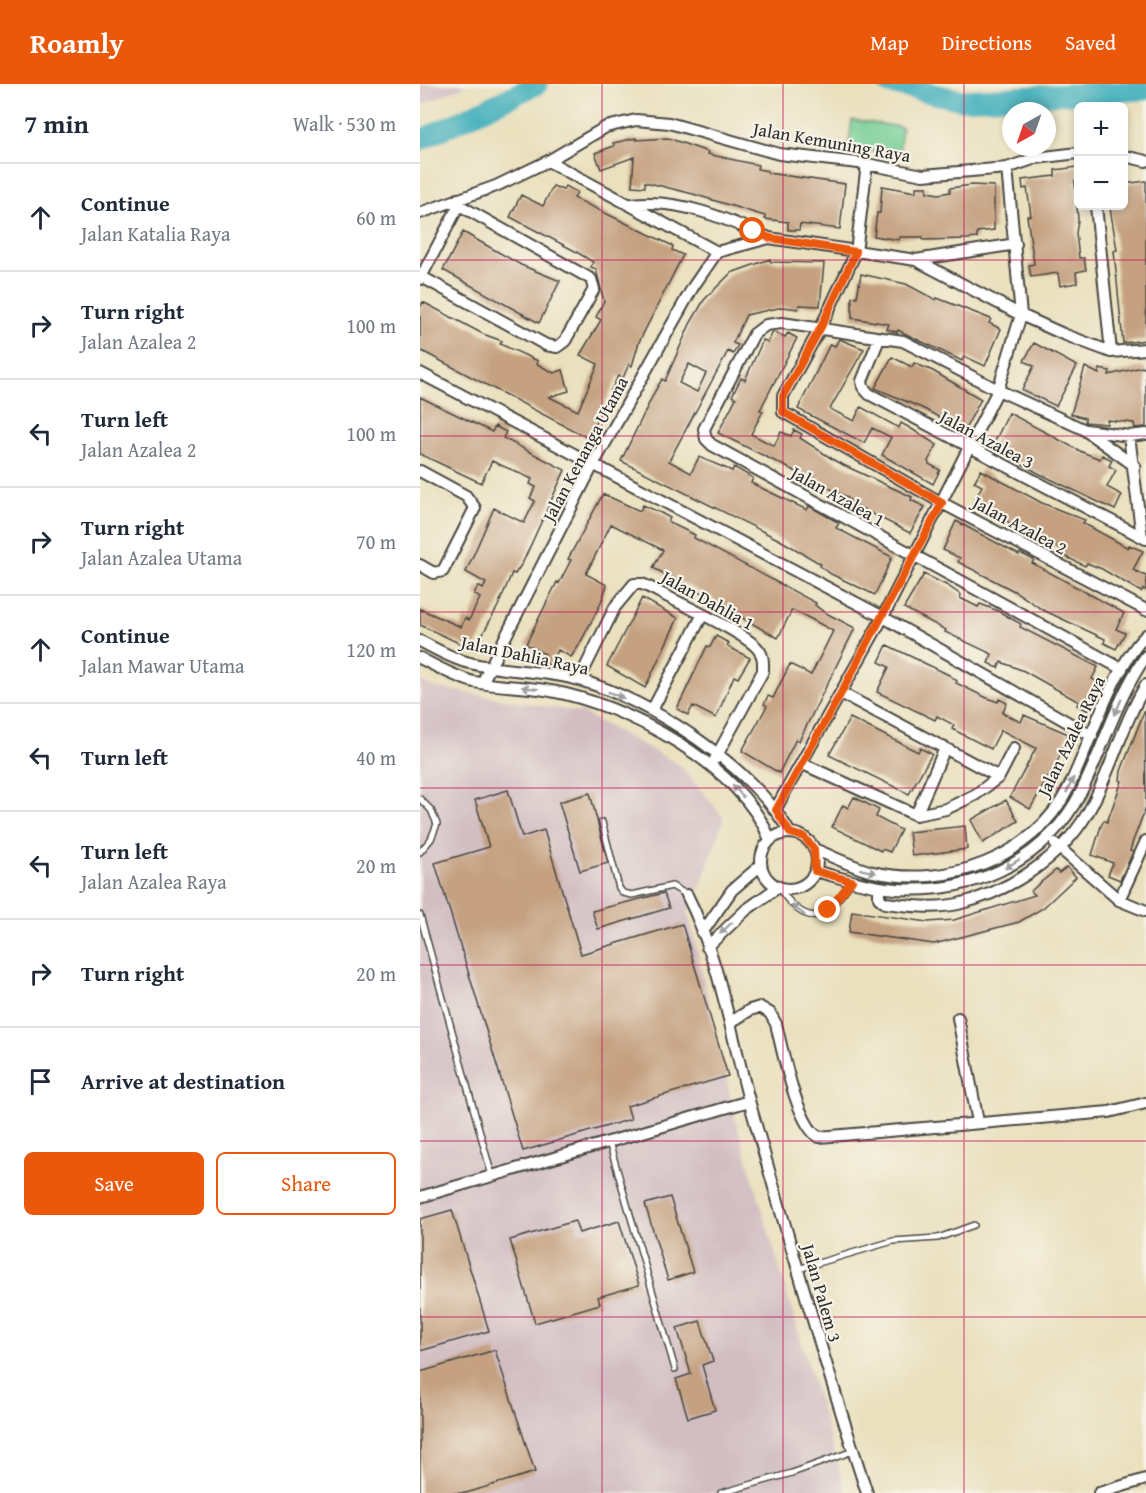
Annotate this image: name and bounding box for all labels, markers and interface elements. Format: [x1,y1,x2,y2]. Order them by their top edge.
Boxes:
text: Roamly [30,22,124,63]
text: Map [870,27,909,58]
text: Directions [942,27,1032,58]
text: Saved [1065,27,1116,58]
north arrow [1002,102,1056,156]
map controls [1074,102,1128,210]
button: + [1074,102,1128,156]
text: 7 min [24,104,89,143]
text: Walk · 530 m [293,109,396,138]
street label: Jalan Kemuning Raya [749,114,913,169]
button: − [1074,156,1128,210]
text: Continue [81,187,170,219]
icon: ahead [24,201,57,234]
text: 60 m [356,203,396,232]
route start [739,217,765,243]
text: Jalan Katalia Raya [81,219,230,248]
text: Turn right [81,295,184,327]
icon: right [24,309,57,342]
text: 100 m [346,311,396,340]
text: Jalan Azalea 2 [81,327,196,356]
street label: Jalan Kenanga Utama [534,371,635,528]
street label: Jalan Azalea 3 [933,402,1039,475]
text: Turn left [81,403,168,435]
icon: left [24,417,57,450]
text: 100 m [346,419,396,448]
text: Jalan Azalea 2 [81,435,196,464]
street label: Jalan Azalea 1 [784,458,890,533]
street label: Jalan Azalea 2 [966,488,1072,561]
text: Turn right [81,511,184,543]
icon: right [24,525,57,558]
text: 70 m [356,527,396,556]
text: Jalan Azalea Utama [81,543,242,572]
street label: Jalan Dahlia 1 [655,562,759,637]
text: Continue [81,619,170,651]
street label: Jalan Dahlia Raya [457,628,592,682]
icon: ahead [24,633,57,666]
text: 120 m [346,635,396,664]
text: Jalan Mawar Utama [81,651,244,680]
street label: Jalan Azalea Raya [1029,671,1112,803]
one-way arrow [520,683,539,693]
one-way arrow [607,691,625,700]
one-way arrow [1113,698,1123,716]
icon: left [24,741,57,774]
text: Turn left [81,741,168,773]
text: 40 m [356,743,396,772]
one-way arrow [1065,777,1074,794]
one-way arrow [732,783,745,799]
text: Turn left [81,835,168,867]
icon: left [24,849,57,882]
text: 20 m [356,851,396,880]
one-way arrow [1004,859,1020,870]
one-way arrow [859,866,878,876]
text: Jalan Azalea Raya [81,867,227,896]
route end [814,896,840,922]
one-way arrow [790,904,805,916]
one-way arrow [719,921,734,934]
icon: right [24,957,57,990]
text: Turn right [81,957,184,989]
text: 20 m [356,959,396,988]
icon: arrive [24,1065,57,1098]
text: Arrive at destination [81,1065,285,1097]
button: Save [24,1152,204,1215]
button: Share [216,1152,396,1215]
street label: Jalan Palem 3 [795,1239,849,1345]

